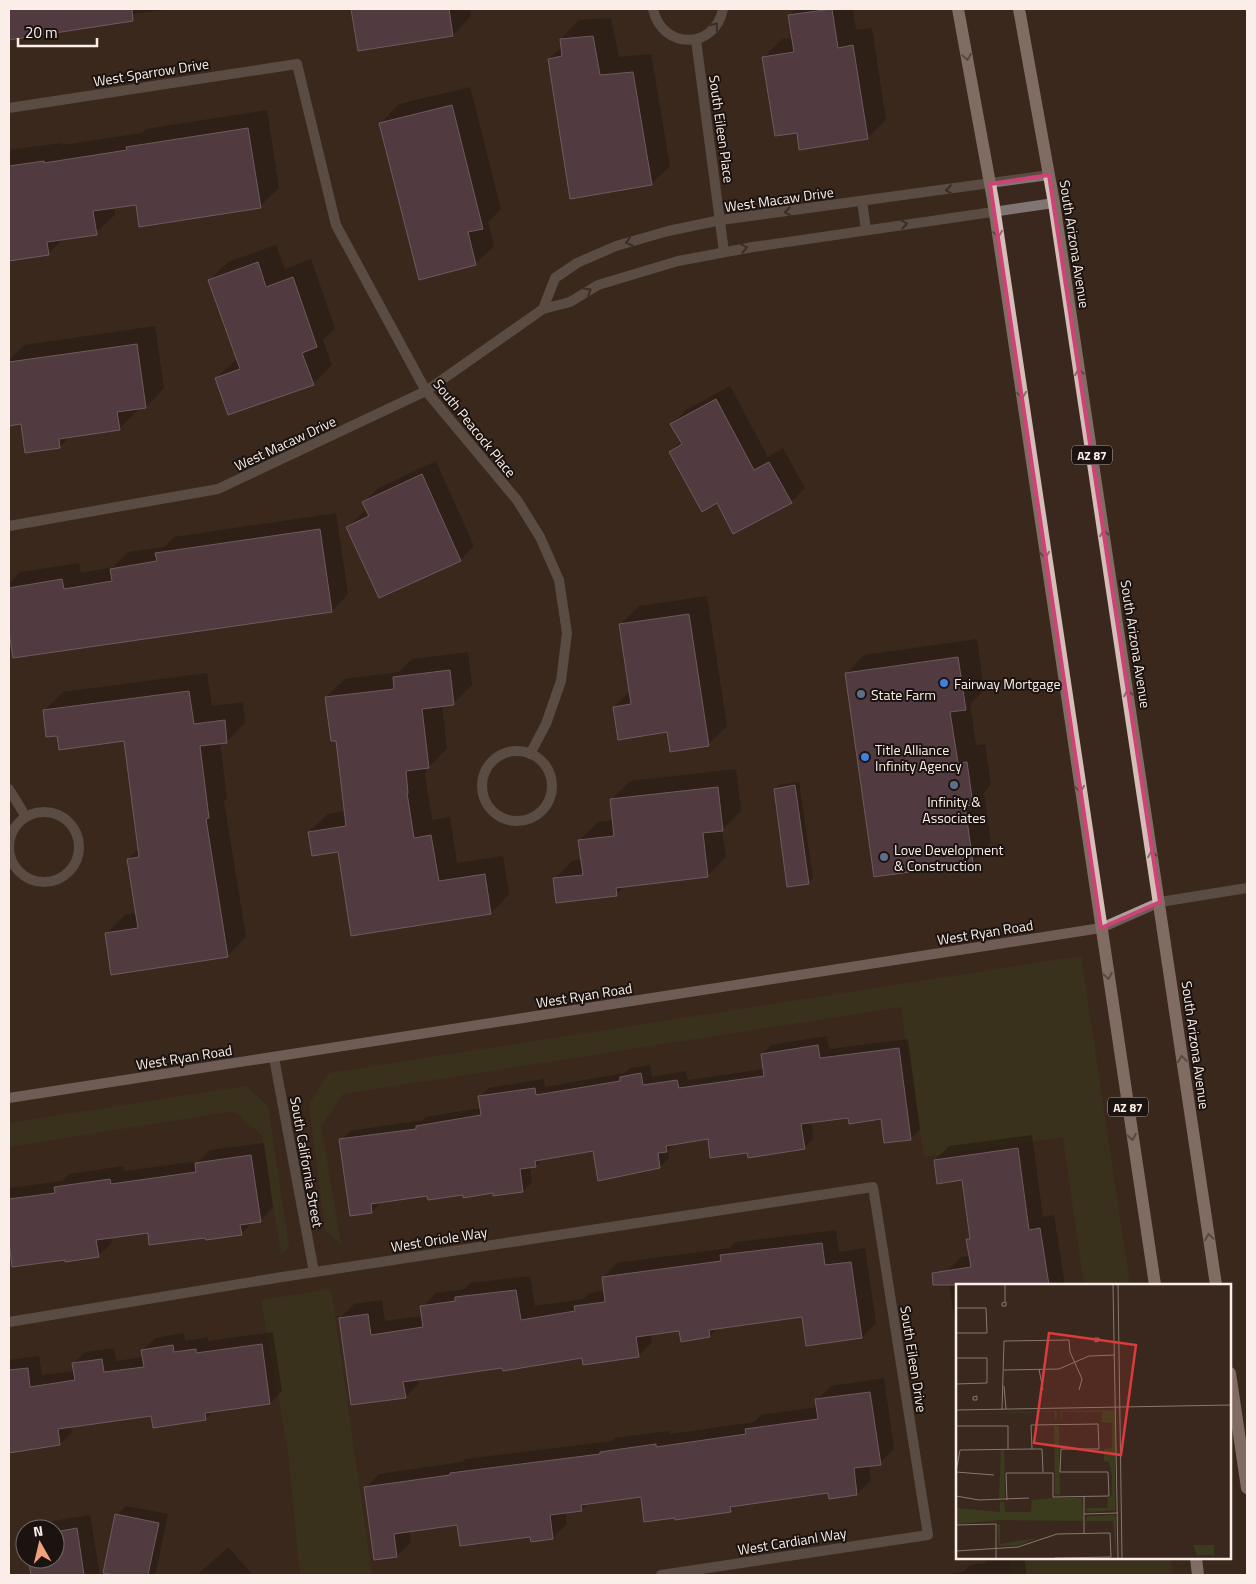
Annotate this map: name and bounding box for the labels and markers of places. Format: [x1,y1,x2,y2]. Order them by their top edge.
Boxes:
place label: Fairway Mortgage [954,673,1061,694]
marker: Fairway Mortgage [938,677,950,689]
place label: State Farm [871,684,936,705]
marker: State Farm [855,688,867,700]
place label: Title Alliance Infinity Agency [875,739,962,776]
marker: Title Alliance Infinity Agency [859,751,871,763]
marker: Infinity & Associates [948,779,960,791]
place label: Infinity & Associates [922,791,986,828]
place label: Love Development & Construction [894,839,1004,876]
marker: Love Development & Construction [878,851,890,863]

